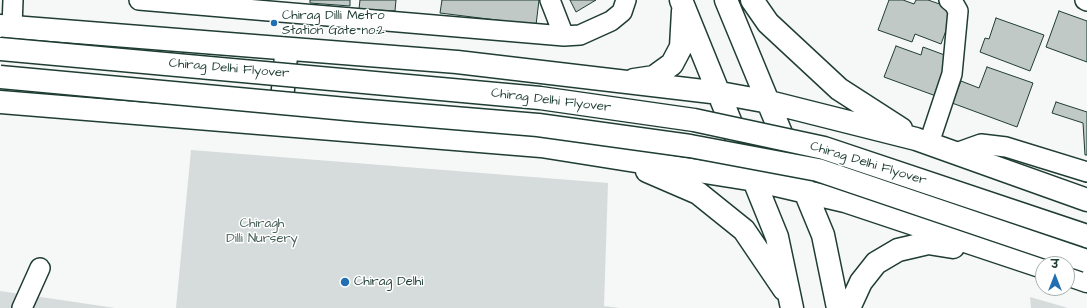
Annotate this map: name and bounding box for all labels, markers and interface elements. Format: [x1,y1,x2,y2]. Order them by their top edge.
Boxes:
place label: Chirag Dilli Metro Station Gate no.2 [282,8,385,39]
marker: Chirag Dilli Metro Station Gate no.2 [269,18,279,28]
street label: Chirag Delhi Flyover [168,56,290,82]
street label: Chirag Delhi Flyover [490,86,612,116]
street label: Chirag Delhi Flyover [808,139,928,189]
park label: Chiragh Dilli Nursery [226,216,298,247]
north arrow [1035,256,1075,296]
text: उ [1051,257,1059,272]
place label: Chirag Delhi [354,274,423,290]
marker: Chirag Delhi [339,276,351,288]

